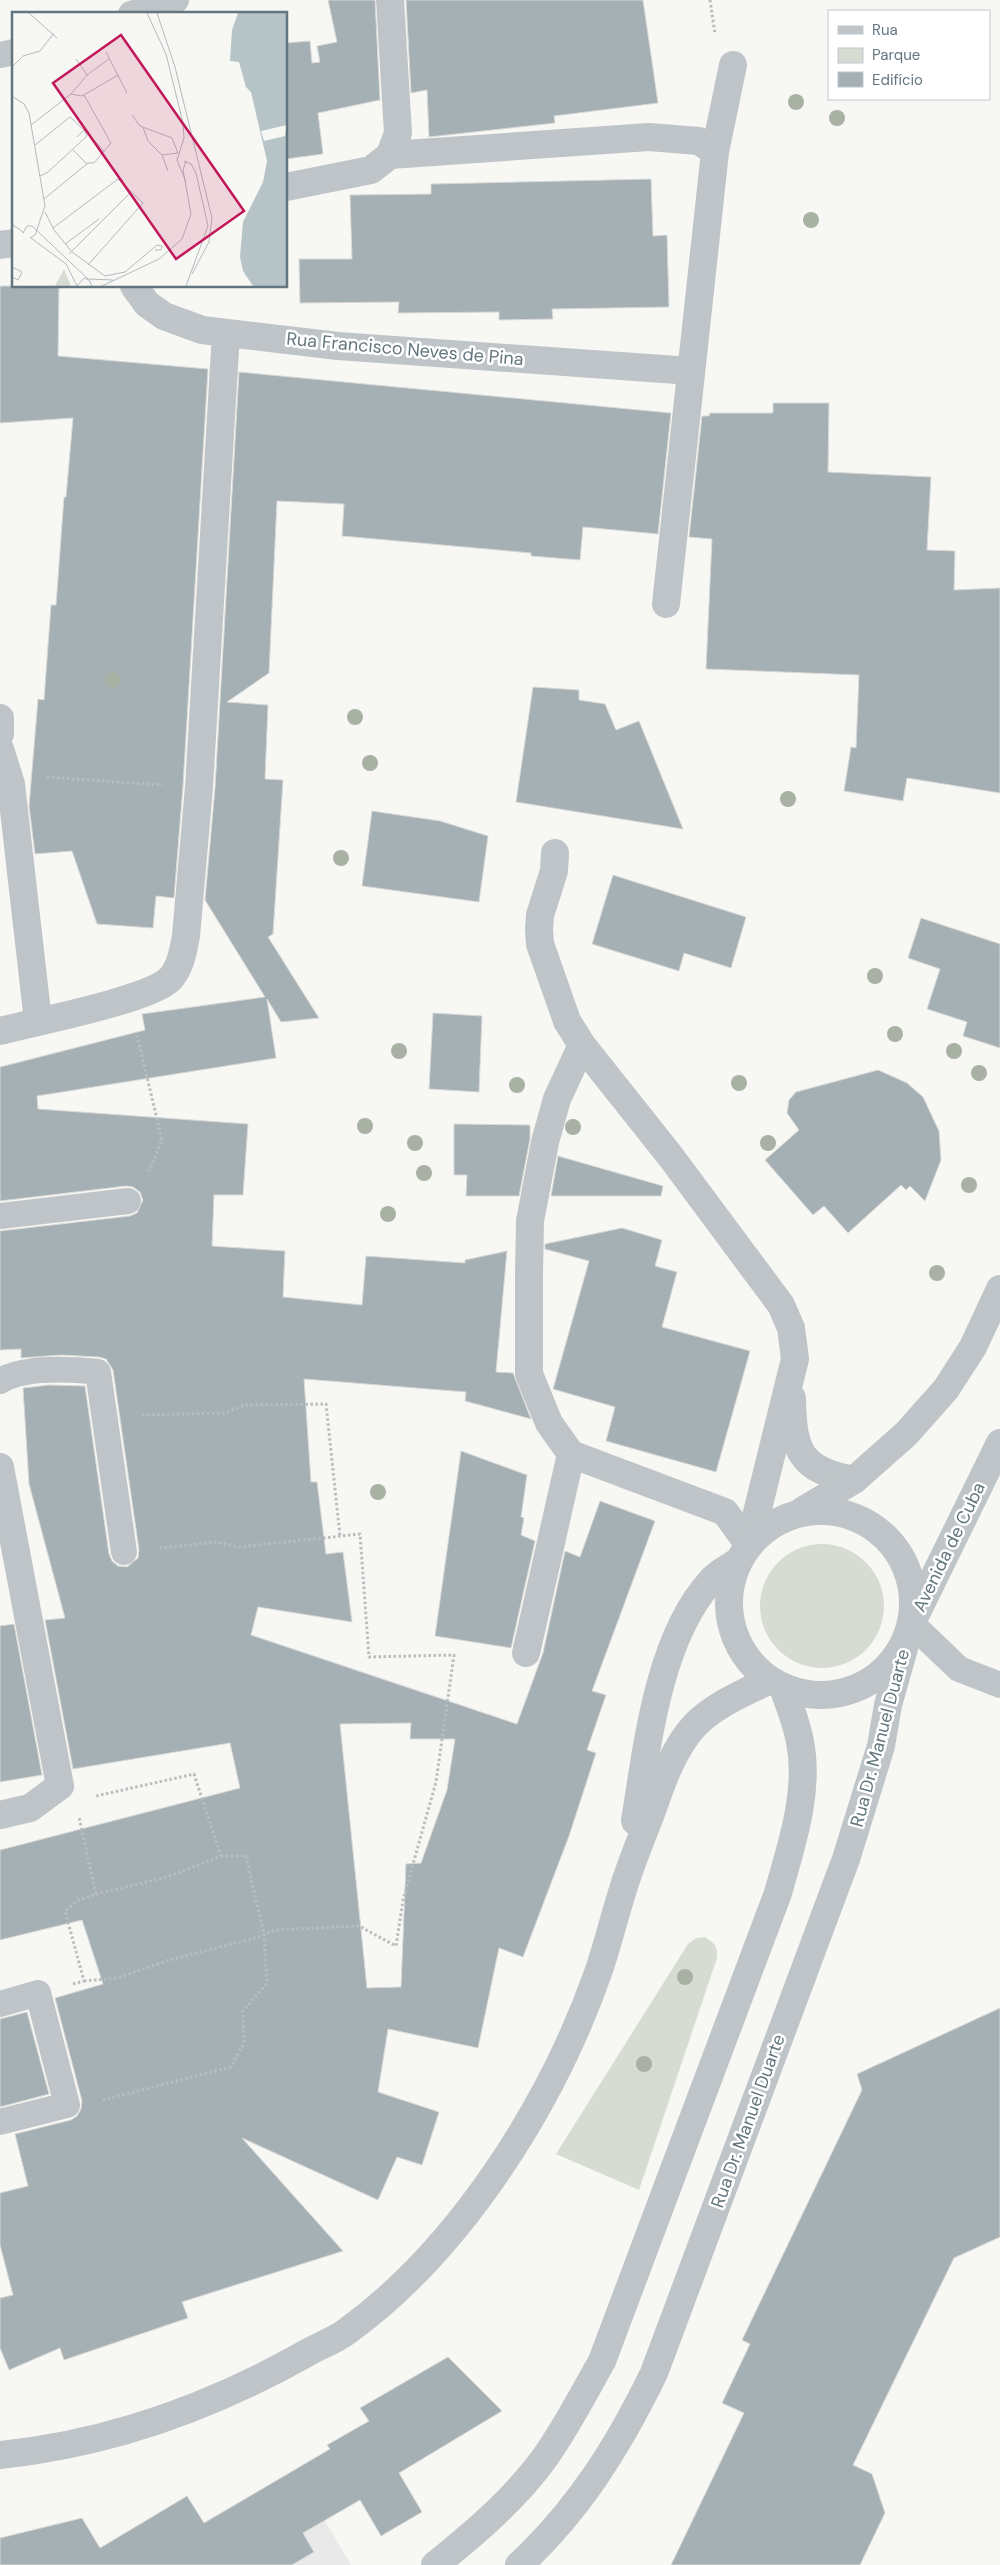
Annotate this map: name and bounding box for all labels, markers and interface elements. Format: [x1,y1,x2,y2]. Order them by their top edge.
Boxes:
legend [828,10,990,100]
inset map [12,12,288,288]
text: Rua [872,20,898,40]
text: Parque [872,45,920,65]
text: Edifício [872,70,923,90]
street label: Rua Francisco Neves de Pina [285,327,525,371]
street label: Avenida de Cuba [907,1478,991,1616]
street label: Rua Dr. Manuel Duarte [845,1646,915,1830]
street label: Rua Dr. Manuel Duarte [705,2031,791,2211]

